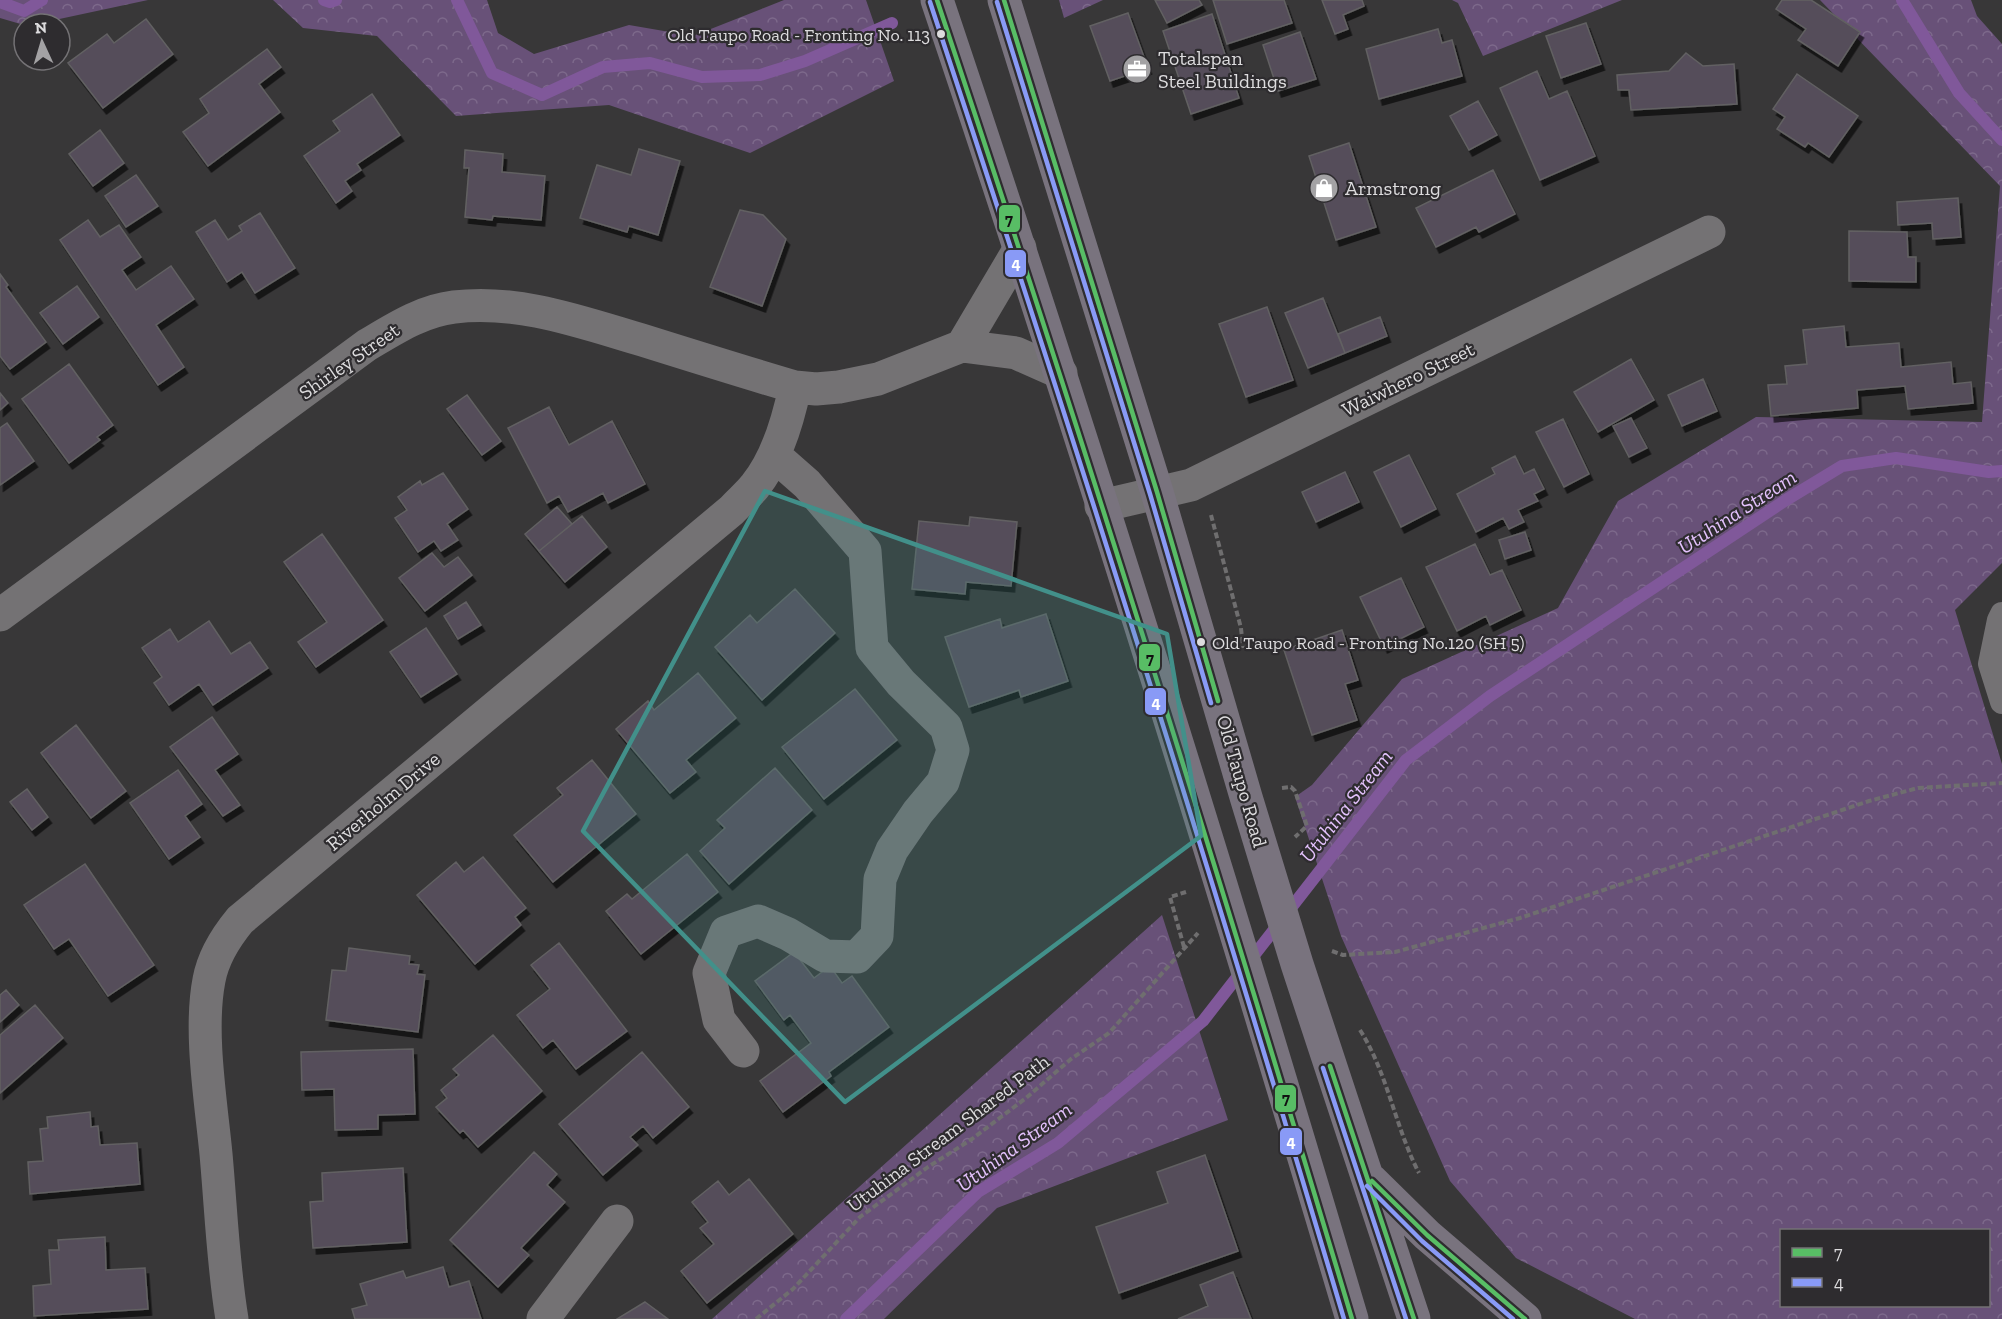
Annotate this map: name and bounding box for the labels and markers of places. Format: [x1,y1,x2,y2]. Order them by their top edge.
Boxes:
place label: Old Taupo Road - Fronting No. 113 [667,24,930,46]
marker: Old Taupo Road - Fronting No. 113 [935,28,947,40]
place label: Totalspan Steel Buildings [1158,46,1287,93]
office icon: Totalspan Steel Buildings [1121,53,1153,85]
shop icon: Armstrong [1308,172,1340,204]
place label: Armstrong [1345,176,1441,200]
place label: Old Taupo Road - Fronting No.120 (SH 5) [1212,632,1524,654]
marker: Old Taupo Road - Fronting No.120 (SH 5) [1195,636,1207,648]

